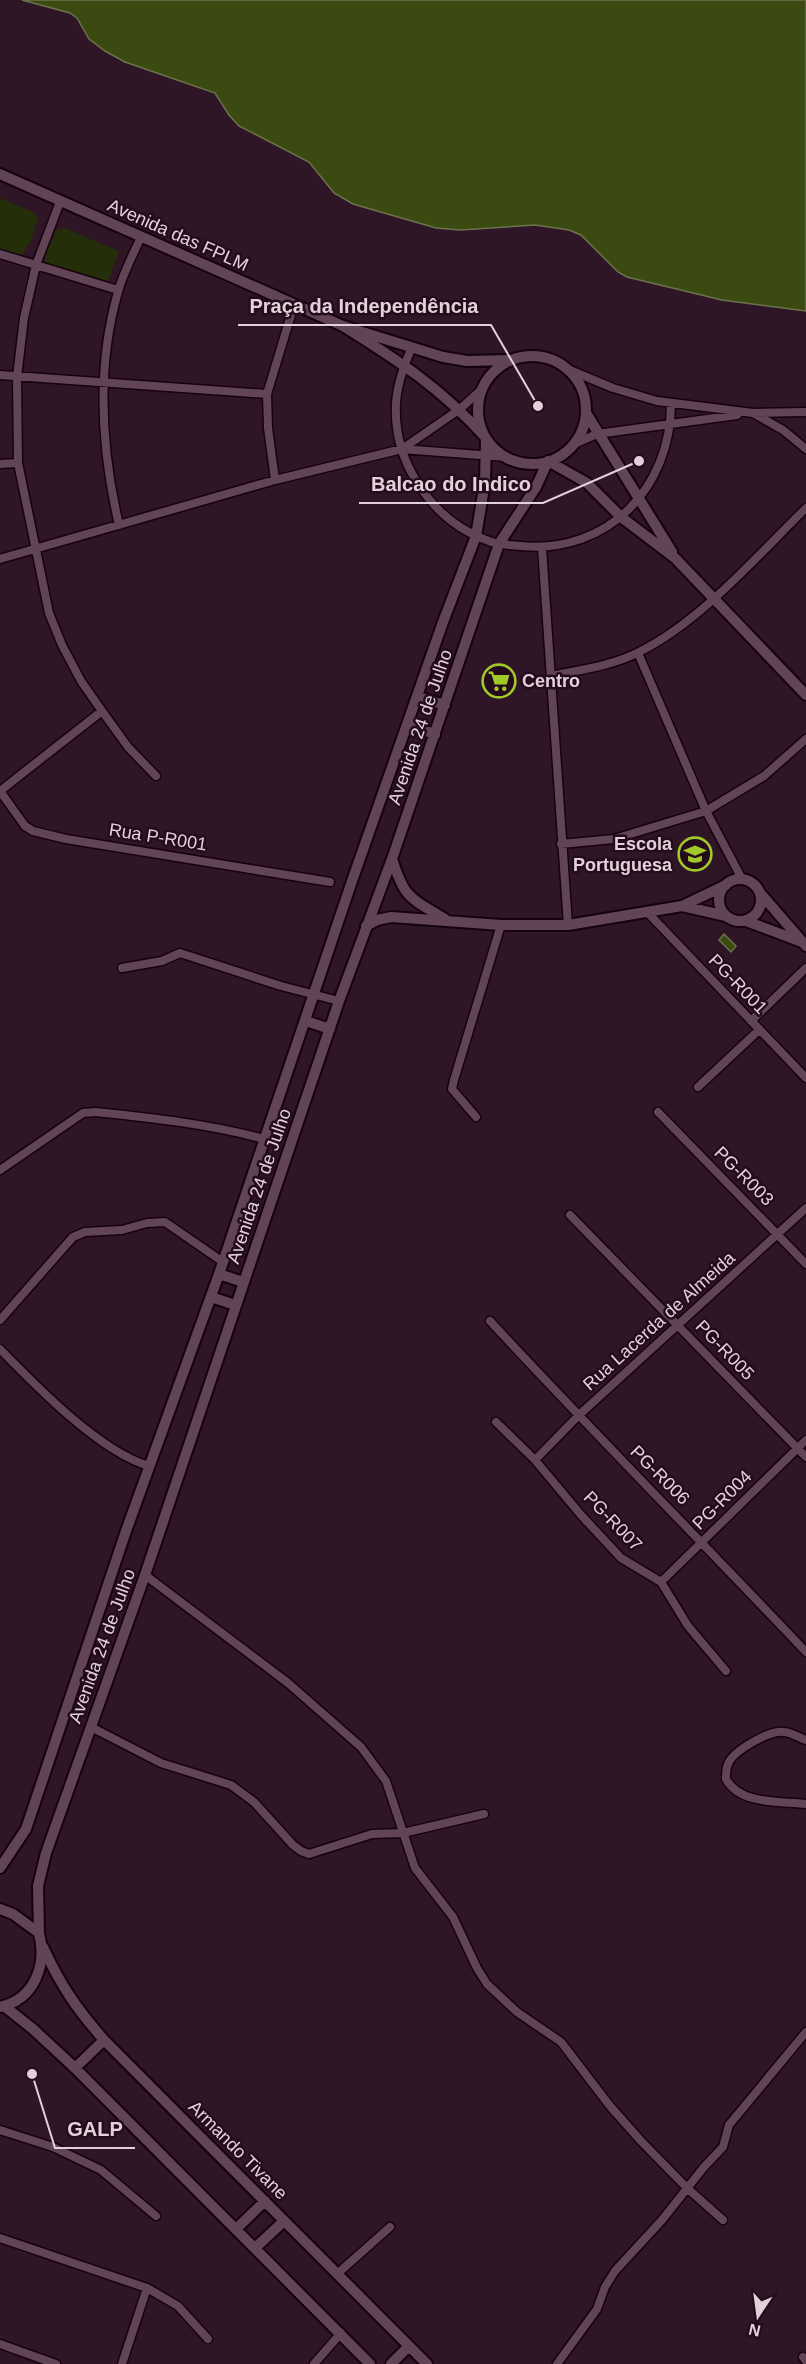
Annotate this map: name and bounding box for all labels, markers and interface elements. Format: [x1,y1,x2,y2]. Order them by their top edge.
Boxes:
street label: Avenida das FPLM [105,195,251,275]
callout: Praça da Independência [238,287,491,325]
text: Praça da Independência [250,295,479,317]
callout: Balcao do Indico [359,465,543,503]
text: Balcao do Indico [371,473,531,495]
street label: Avenida 24 de Julho [384,647,456,807]
supermarket icon: Centro [481,663,517,699]
place label: Centro [522,671,580,691]
street label: Rua P-R001 [108,819,208,855]
place label: Escola Portuguesa [573,834,673,875]
school or university icon: Escola Portuguesa [677,836,713,872]
street label: PG-R001 [705,950,771,1018]
street label: Avenida 24 de Julho [223,1106,295,1266]
street label: PG-R003 [710,1142,778,1210]
street label: Rua Lacerda de Almeida [579,1247,740,1394]
street label: PG-R005 [692,1316,758,1384]
street label: PG-R006 [626,1441,694,1509]
street label: PG-R004 [688,1466,756,1534]
street label: PG-R007 [580,1487,646,1555]
street label: Avenida 24 de Julho [65,1566,139,1726]
street label: Armando Tivane [185,2097,291,2203]
callout: GALP [55,2110,135,2148]
text: GALP [67,2118,123,2140]
north arrow [728,2286,788,2346]
text: N [747,2321,762,2340]

